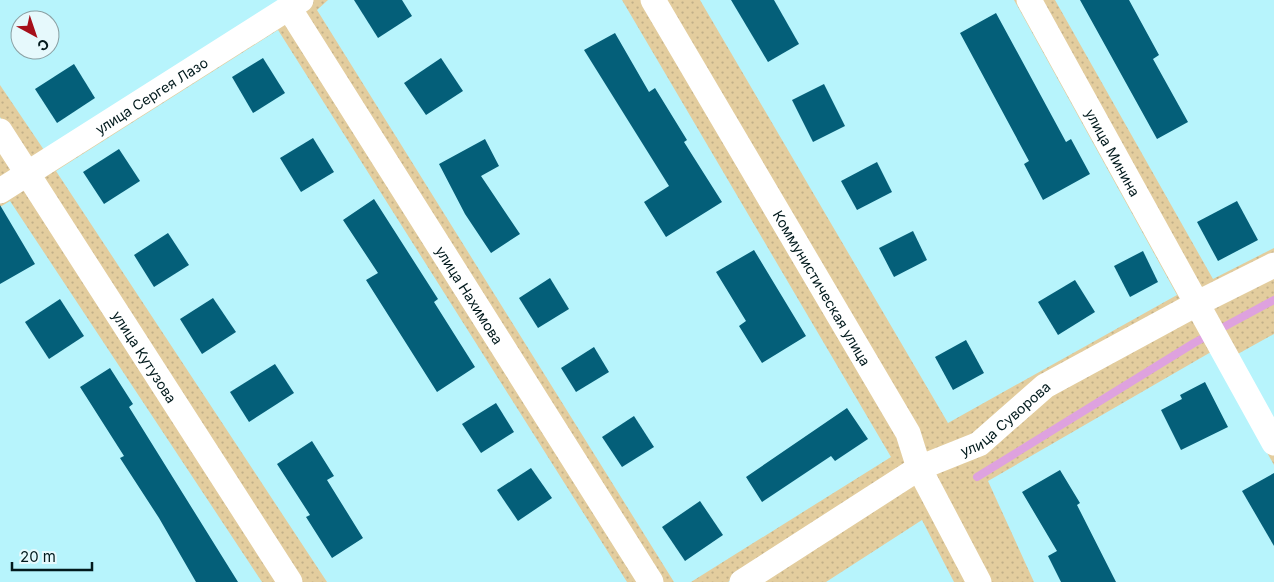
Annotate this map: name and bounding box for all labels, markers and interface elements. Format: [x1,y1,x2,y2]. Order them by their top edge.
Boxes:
north arrow [10,10,60,60]
text: С [34,36,53,55]
street label: улица Сергея Лазо [92,53,211,137]
street label: улица Минина [1082,106,1144,199]
street label: Коммунистическая улица [770,207,875,369]
street label: улица Нахимова [433,242,507,347]
street label: улица Кутузова [109,307,181,406]
street label: улица Суворова [958,377,1053,459]
scale bar [12,540,92,572]
text: 20 m [20,547,56,566]

